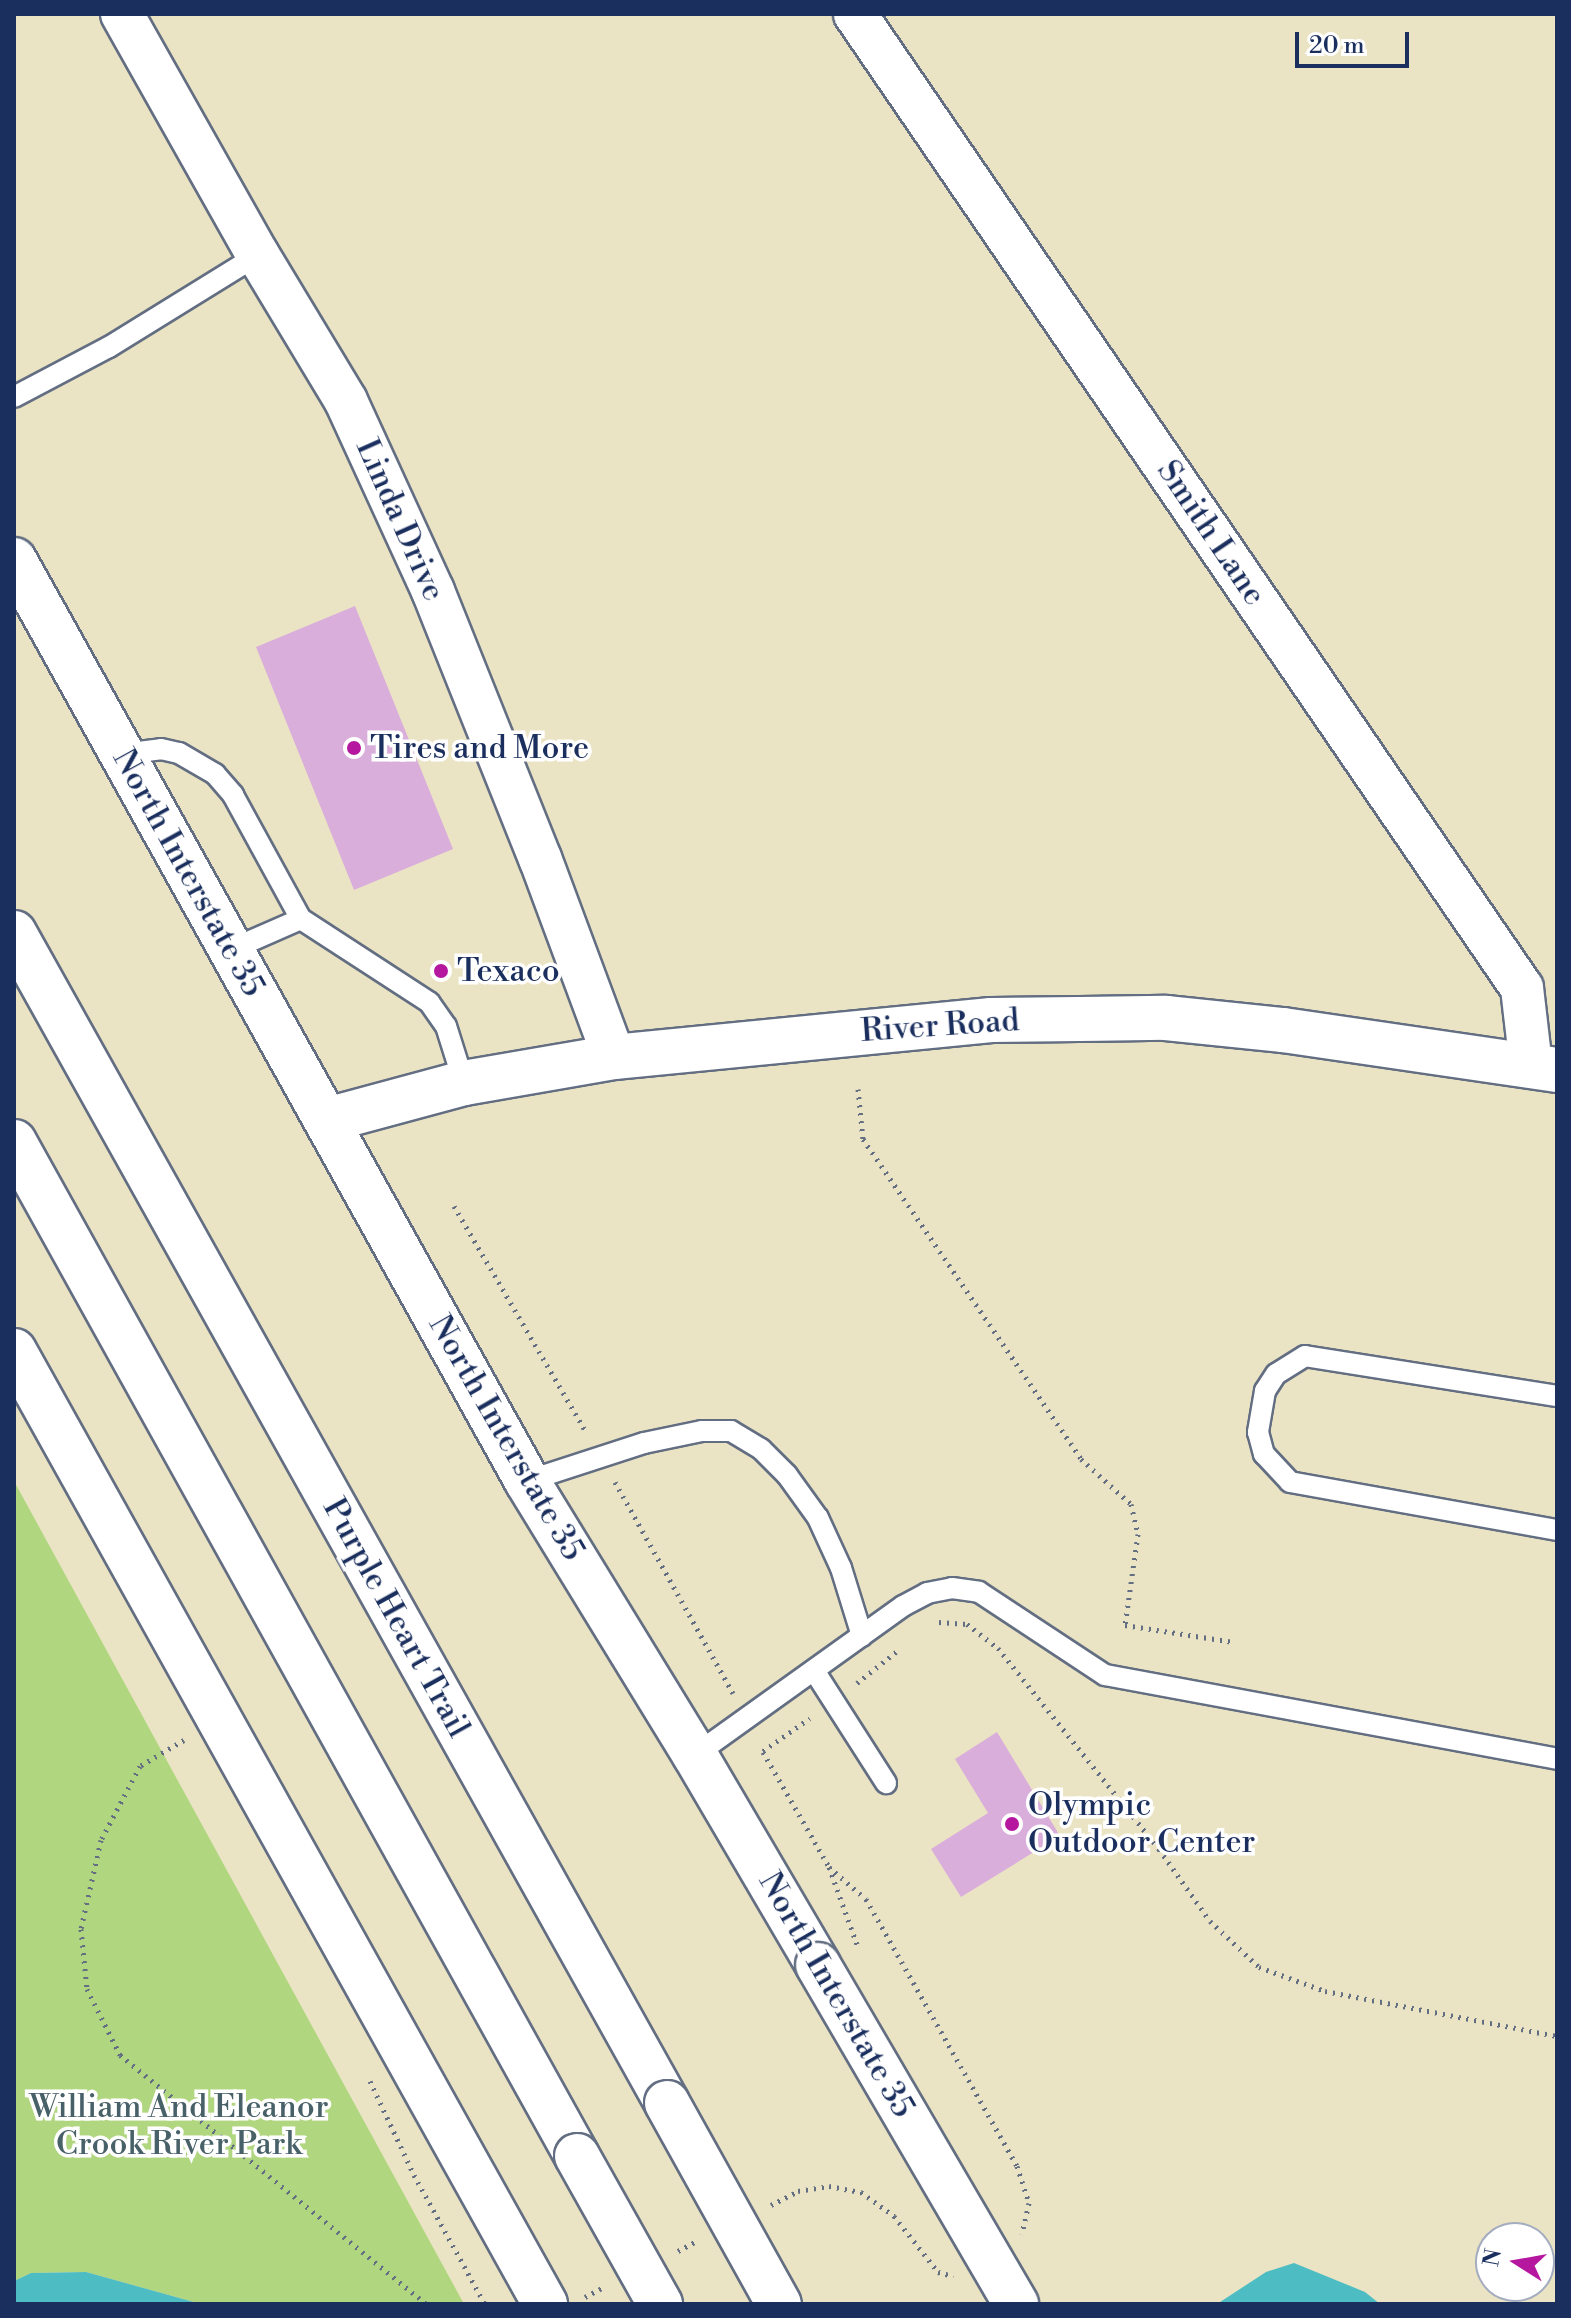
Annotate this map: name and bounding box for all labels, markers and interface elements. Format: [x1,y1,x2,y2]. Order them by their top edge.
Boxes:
scale bar [1299,16,1413,66]
text: 20 m [1309,31,1365,61]
street label: Linda Drive [347,433,453,607]
street label: Smith Lane [1149,453,1273,613]
place label: Tires and More [370,729,589,767]
marker: Tires and More [345,739,363,757]
street label: North Interstate 35 [104,742,272,1004]
place label: Texaco [457,952,560,990]
marker: Texaco [432,962,450,980]
street label: River Road [859,1001,1021,1051]
street label: North Interstate 35 [420,1308,592,1568]
street label: Purple Heart Trail [314,1492,478,1744]
place label: Olympic Outdoor Center [1028,1787,1255,1862]
marker: Olympic Outdoor Center [1003,1815,1021,1833]
street label: North Interstate 35 [750,1865,922,2125]
park label: William And Eleanor Crook River Park [29,2089,329,2164]
north arrow [1475,2222,1555,2302]
text: N [1478,2247,1508,2269]

